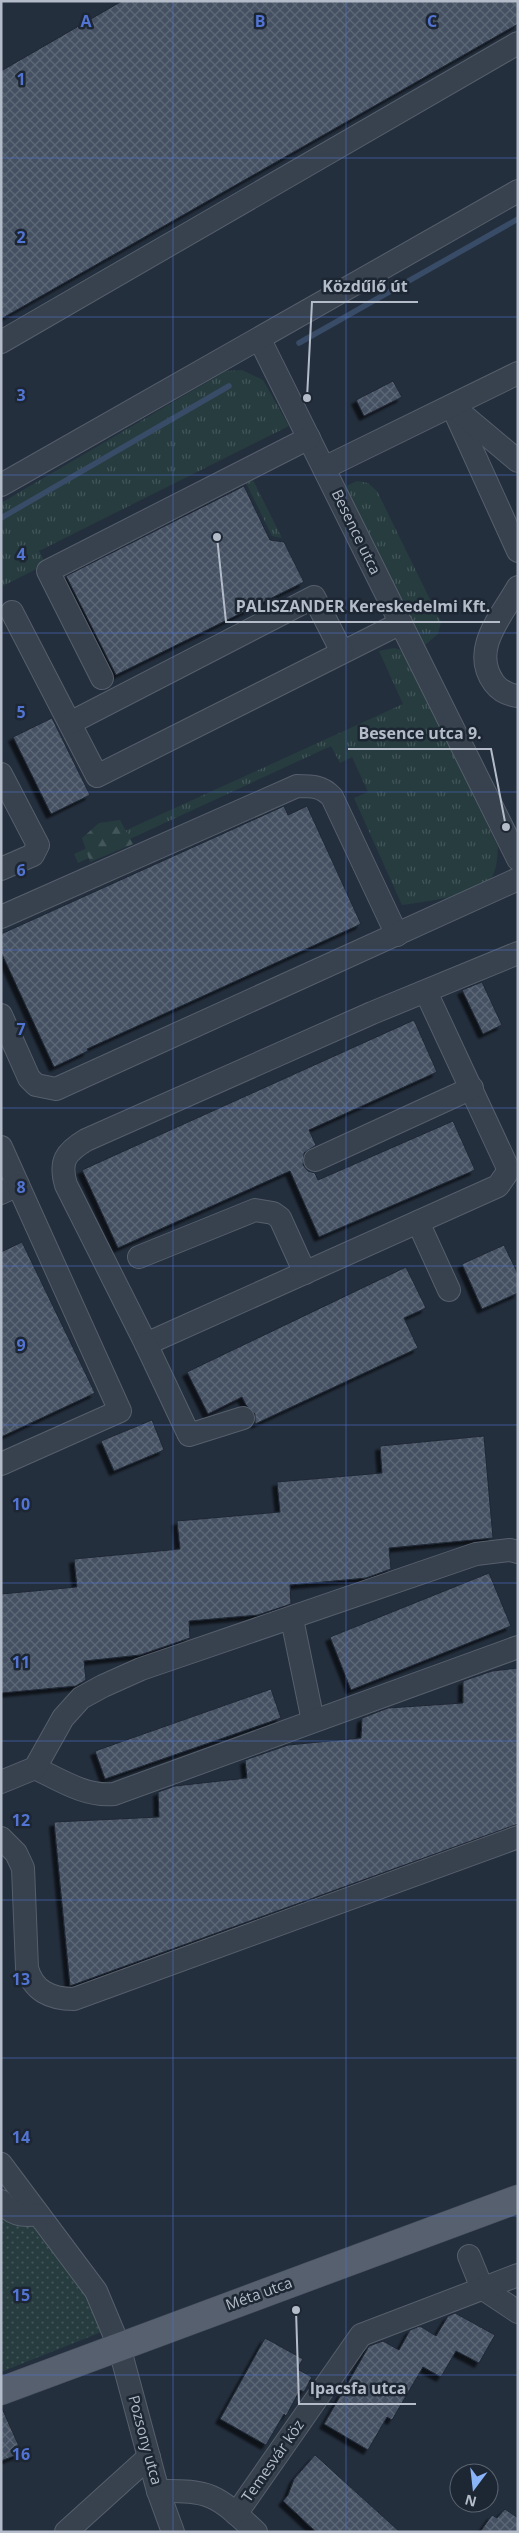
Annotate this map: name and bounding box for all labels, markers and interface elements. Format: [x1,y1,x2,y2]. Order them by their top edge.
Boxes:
text: A [80,10,92,32]
text: B [255,10,265,32]
text: C [427,10,437,32]
text: 1 [16,68,26,90]
text: 2 [16,226,26,248]
callout: Közdűlő út [312,271,418,302]
text: Közdűlő út [322,275,408,297]
text: 3 [16,384,26,406]
street label: Besence utca [328,486,386,578]
text: 4 [16,543,26,565]
callout: PALISZANDER Kereskedelmi Kft. [226,591,500,622]
text: PALISZANDER Kereskedelmi Kft. [236,595,490,617]
text: 5 [16,701,26,723]
callout: Besence utca 9. [348,718,491,749]
text: Besence utca 9. [358,722,482,744]
text: 6 [16,859,26,881]
text: 7 [16,1018,26,1040]
text: 8 [16,1176,26,1198]
text: 9 [16,1334,26,1356]
text: 10 [12,1493,30,1515]
text: 11 [12,1651,30,1673]
text: 12 [12,1809,30,1831]
text: 13 [12,1968,30,1990]
text: 14 [12,2126,30,2148]
street label: Méta utca [223,2272,295,2314]
text: 15 [12,2284,30,2306]
callout: Ipacsfa utca [299,2373,416,2404]
text: Ipacsfa utca [310,2377,406,2399]
street label: Pozsony utca [124,2393,168,2487]
street label: Temesvár köz [236,2415,308,2505]
text: 16 [12,2443,30,2465]
north arrow [449,2463,499,2513]
text: N [463,2490,478,2512]

